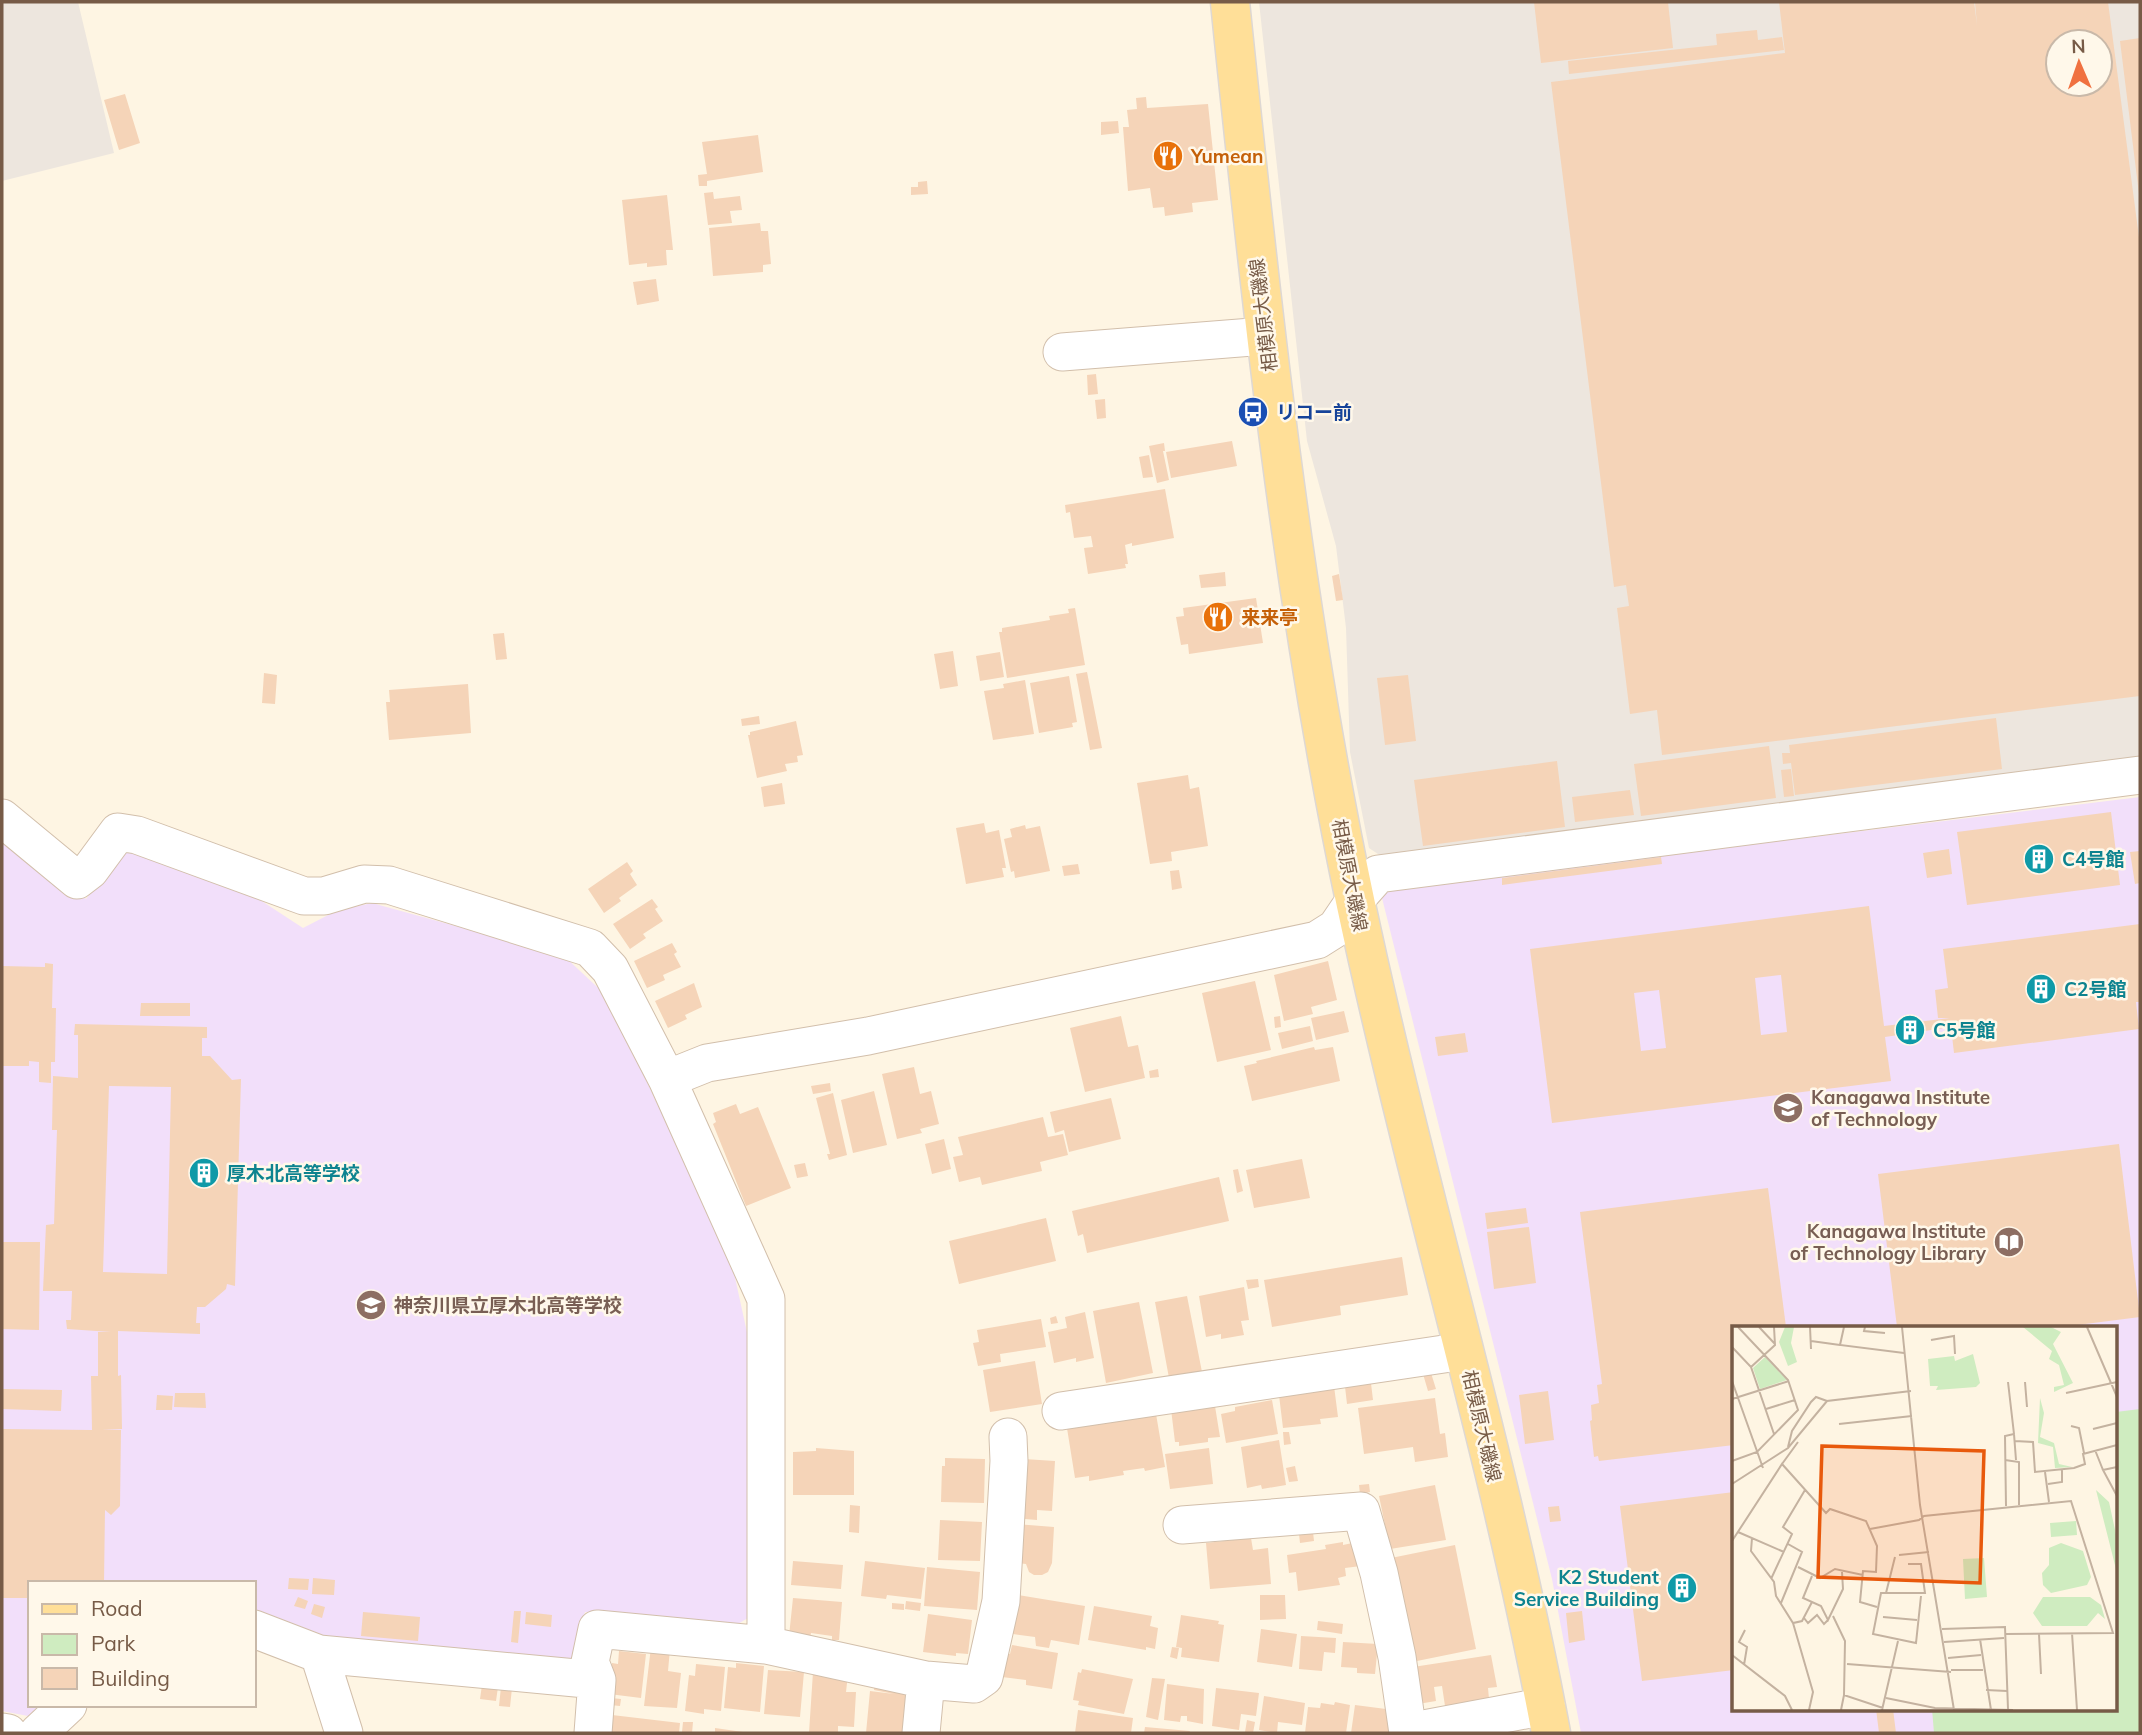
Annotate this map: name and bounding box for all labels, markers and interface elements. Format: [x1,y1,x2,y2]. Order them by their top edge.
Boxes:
north arrow [2044,28,2114,98]
text: N [2071,34,2086,58]
restaurant icon: Yumean [1151,139,1185,173]
place label: Yumean [1190,144,1264,168]
street label: 相模原大磯線 [1244,257,1282,373]
bus stop icon: リコー前 [1236,395,1270,429]
place label: リコー前 [1276,400,1352,424]
restaurant icon: 来来亭 [1201,600,1235,634]
place label: 来来亭 [1241,605,1298,629]
street label: 相模原大磯線 [1327,817,1373,933]
building icon: C4号館 [2022,842,2056,876]
place label: C4号館 [2062,847,2124,871]
building icon: C2号館 [2024,972,2058,1006]
place label: C2号館 [2064,977,2126,1001]
building icon: C5号館 [1893,1013,1927,1047]
place label: C5号館 [1933,1018,1995,1042]
place label: Kanagawa Institute of Technology [1811,1085,1990,1131]
school or university icon: Kanagawa Institute of Technology [1771,1091,1805,1125]
building icon: 厚木北高等学校 [187,1156,221,1190]
place label: 厚木北高等学校 [227,1161,360,1185]
place label: Kanagawa Institute of Technology Library [1790,1219,1987,1265]
library icon: Kanagawa Institute of Technology Library [1992,1225,2026,1259]
school or university icon: 神奈川県立厚木北高等学校 [354,1288,388,1322]
place label: 神奈川県立厚木北高等学校 [394,1293,622,1317]
inset map [1732,1326,2118,1710]
street label: 相模原大磯線 [1457,1368,1507,1484]
place label: K2 Student Service Building [1514,1565,1659,1611]
building icon: K2 Student Service Building [1665,1571,1699,1605]
legend [28,1581,256,1707]
text: Road [91,1595,142,1621]
text: Park [91,1630,135,1656]
text: Building [91,1665,170,1691]

